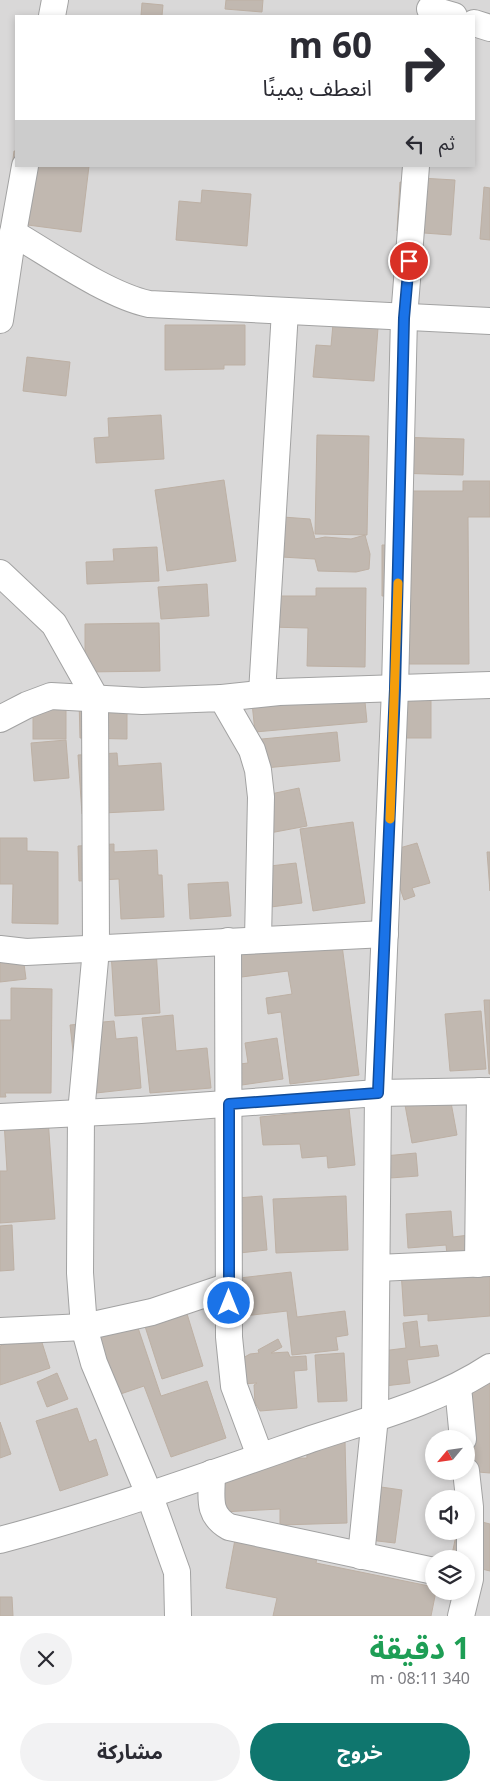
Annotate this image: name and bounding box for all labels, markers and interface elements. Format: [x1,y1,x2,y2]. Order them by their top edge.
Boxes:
text: 60 m [289,21,372,68]
icon: right [390,35,455,100]
text: انعطف يمينًا [262,72,372,102]
icon: left [401,130,429,158]
text: ثم [439,130,455,156]
pin [388,240,430,282]
icon: arrive [395,247,423,275]
position arrow [202,1276,254,1328]
north arrow [425,1430,475,1480]
map controls [425,1430,475,1600]
button: sound [425,1490,475,1540]
button: layers [425,1550,475,1600]
text: 1 دقيقة [370,1627,470,1668]
button: close [20,1633,72,1685]
text: 340 m · 08:11 [370,1667,470,1689]
button: مشاركة [20,1723,240,1781]
button: خروج [250,1723,470,1781]

